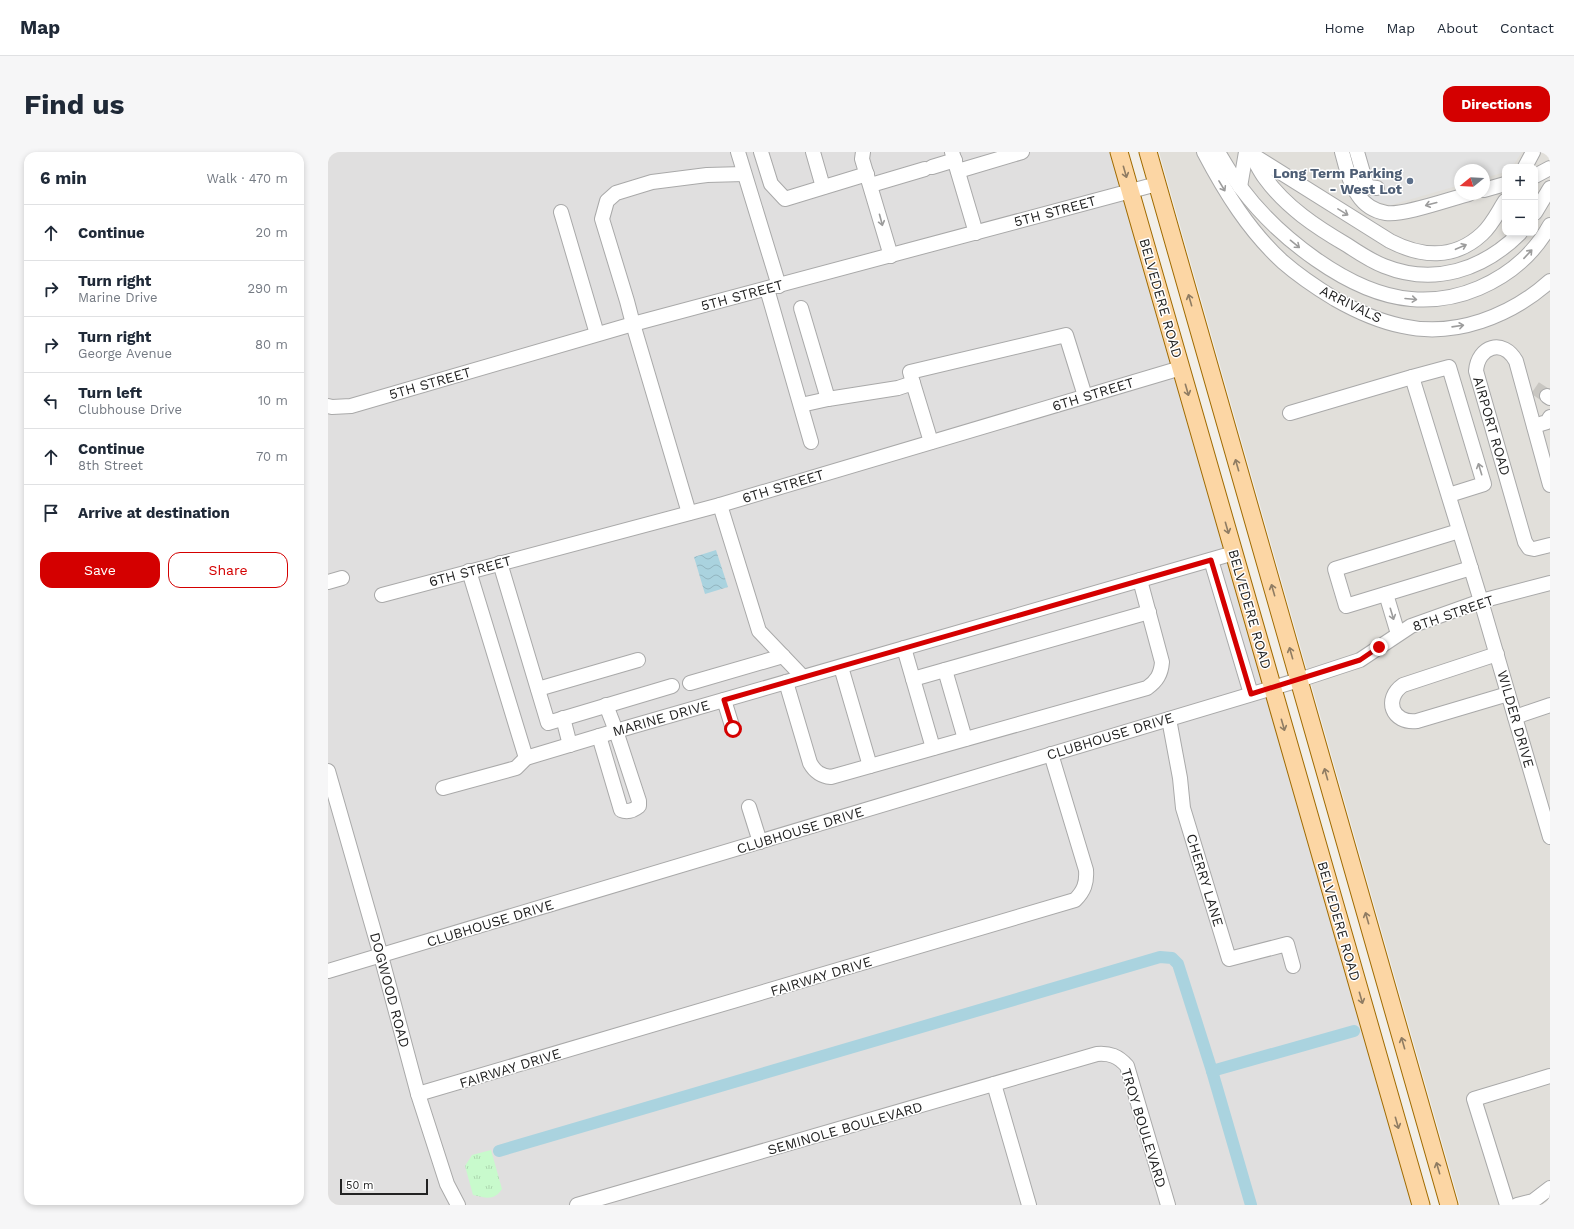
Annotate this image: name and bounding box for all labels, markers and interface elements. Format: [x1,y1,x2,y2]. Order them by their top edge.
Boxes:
text: Map [20,16,60,39]
text: Home [1324,20,1364,36]
text: Map [1386,20,1415,36]
text: About [1437,20,1478,36]
text: Contact [1500,20,1554,36]
button: Directions [1443,86,1550,122]
text: Find us [24,88,124,121]
north arrow [1454,164,1490,200]
map controls [1502,164,1538,236]
button: + [1502,164,1538,200]
one-way arrow [1122,165,1129,178]
place label: Long Term Parking - West Lot [1273,165,1402,197]
text: 6 min [40,168,87,188]
text: Walk · 470 m [207,171,288,186]
marker: Long Term Parking - West Lot [1405,176,1415,186]
one-way arrow [1219,180,1227,192]
street label: 5TH STREET [1012,192,1098,230]
button: − [1502,200,1538,236]
one-way arrow [1425,201,1438,208]
one-way arrow [1337,208,1349,216]
one-way arrow [878,213,885,226]
icon: ahead [40,222,62,244]
text: Continue [78,224,145,242]
text: 20 m [256,225,288,240]
street label: BELVEDERE ROAD [1136,236,1186,360]
one-way arrow [1290,240,1301,248]
one-way arrow [1454,243,1466,250]
one-way arrow [1524,249,1533,259]
text: Turn right [78,272,151,290]
street label: 5TH STREET [699,276,785,314]
icon: right [40,278,62,300]
text: 290 m [247,281,288,296]
street label: ARRIVALS [1317,282,1385,326]
text: Marine Drive [78,290,157,305]
one-way arrow [1186,294,1193,307]
one-way arrow [1404,295,1417,302]
one-way arrow [1451,322,1464,330]
text: Turn right [78,328,151,346]
icon: right [40,334,62,356]
text: 80 m [255,337,288,352]
text: George Avenue [78,346,172,361]
street label: 5TH STREET [387,364,473,402]
street label: 6TH STREET [1050,374,1136,414]
street label: AIRPORT ROAD [1470,375,1514,477]
text: Turn left [78,384,142,402]
one-way arrow [1184,384,1191,397]
icon: left [40,390,62,412]
text: 10 m [258,393,288,408]
text: Clubhouse Drive [78,402,182,417]
text: Continue [78,440,145,458]
icon: ahead [40,446,62,468]
text: 70 m [256,449,288,464]
text: 8th Street [78,458,143,473]
one-way arrow [1233,458,1240,471]
one-way arrow [1476,463,1483,476]
street label: 6TH STREET [740,466,826,506]
icon: arrive [40,502,62,524]
text: Arrive at destination [78,504,230,522]
one-way arrow [1224,521,1231,534]
street label: BELVEDERE ROAD [1225,547,1275,671]
button: Save [40,552,160,588]
button: Share [168,552,288,588]
street label: 6TH STREET [427,552,513,590]
one-way arrow [1269,583,1276,596]
street label: 8TH STREET [1410,591,1496,634]
one-way arrow [1389,608,1396,621]
route end [1370,638,1388,656]
one-way arrow [1287,647,1294,660]
street label: WILDER DRIVE [1494,668,1538,770]
street label: MARINE DRIVE [611,696,711,739]
street label: CLUBHOUSE DRIVE [1045,709,1175,763]
one-way arrow [1280,719,1287,732]
route start [724,720,742,738]
one-way arrow [1322,767,1329,780]
street label: CLUBHOUSE DRIVE [735,803,865,857]
street label: CHERRY LANE [1183,832,1227,928]
street label: BELVEDERE ROAD [1314,859,1364,983]
street label: CLUBHOUSE DRIVE [425,896,555,950]
one-way arrow [1363,911,1370,924]
street label: DOGWOOD ROAD [367,931,413,1049]
street label: FAIRWAY DRIVE [768,953,874,999]
one-way arrow [1358,991,1365,1004]
one-way arrow [1399,1036,1406,1049]
street label: FAIRWAY DRIVE [457,1045,563,1091]
street label: TROY BOULEVARD [1118,1066,1170,1190]
street label: SEMINOLE BOULEVARD [766,1098,924,1158]
one-way arrow [1394,1116,1401,1129]
one-way arrow [1434,1161,1442,1174]
scale bar [340,1177,428,1196]
text: 50 m [346,1179,373,1192]

